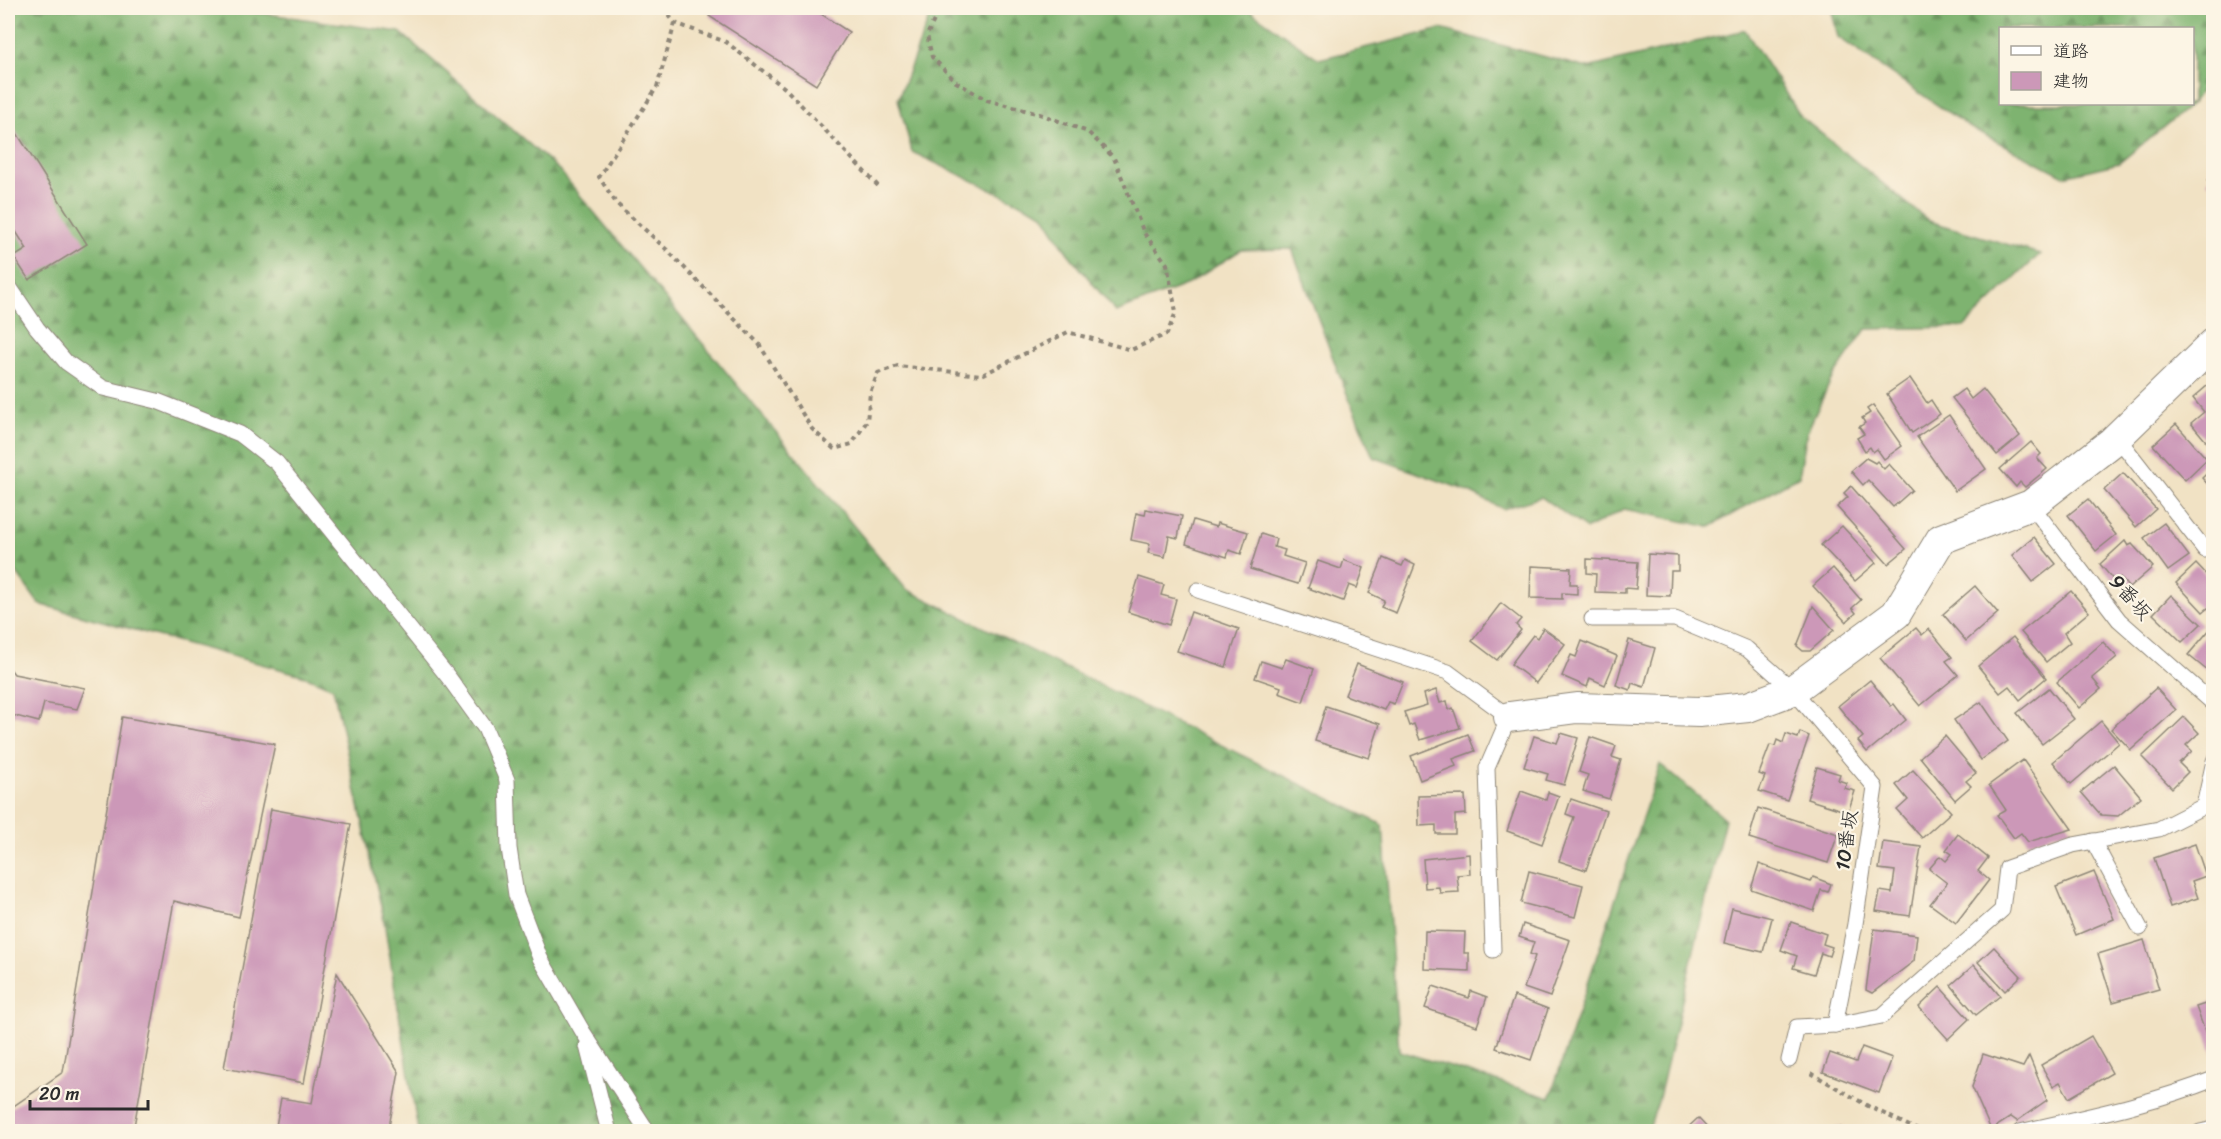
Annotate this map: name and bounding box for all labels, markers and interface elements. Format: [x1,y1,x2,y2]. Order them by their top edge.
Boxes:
legend [1999,27,2194,105]
text: 道路 [2053,35,2089,67]
text: 建物 [2053,65,2089,97]
street label: 9番坂 [2100,566,2161,629]
street label: 10番坂 [1825,807,1868,873]
scale bar [30,1073,148,1111]
text: 20 m [39,1078,79,1110]

